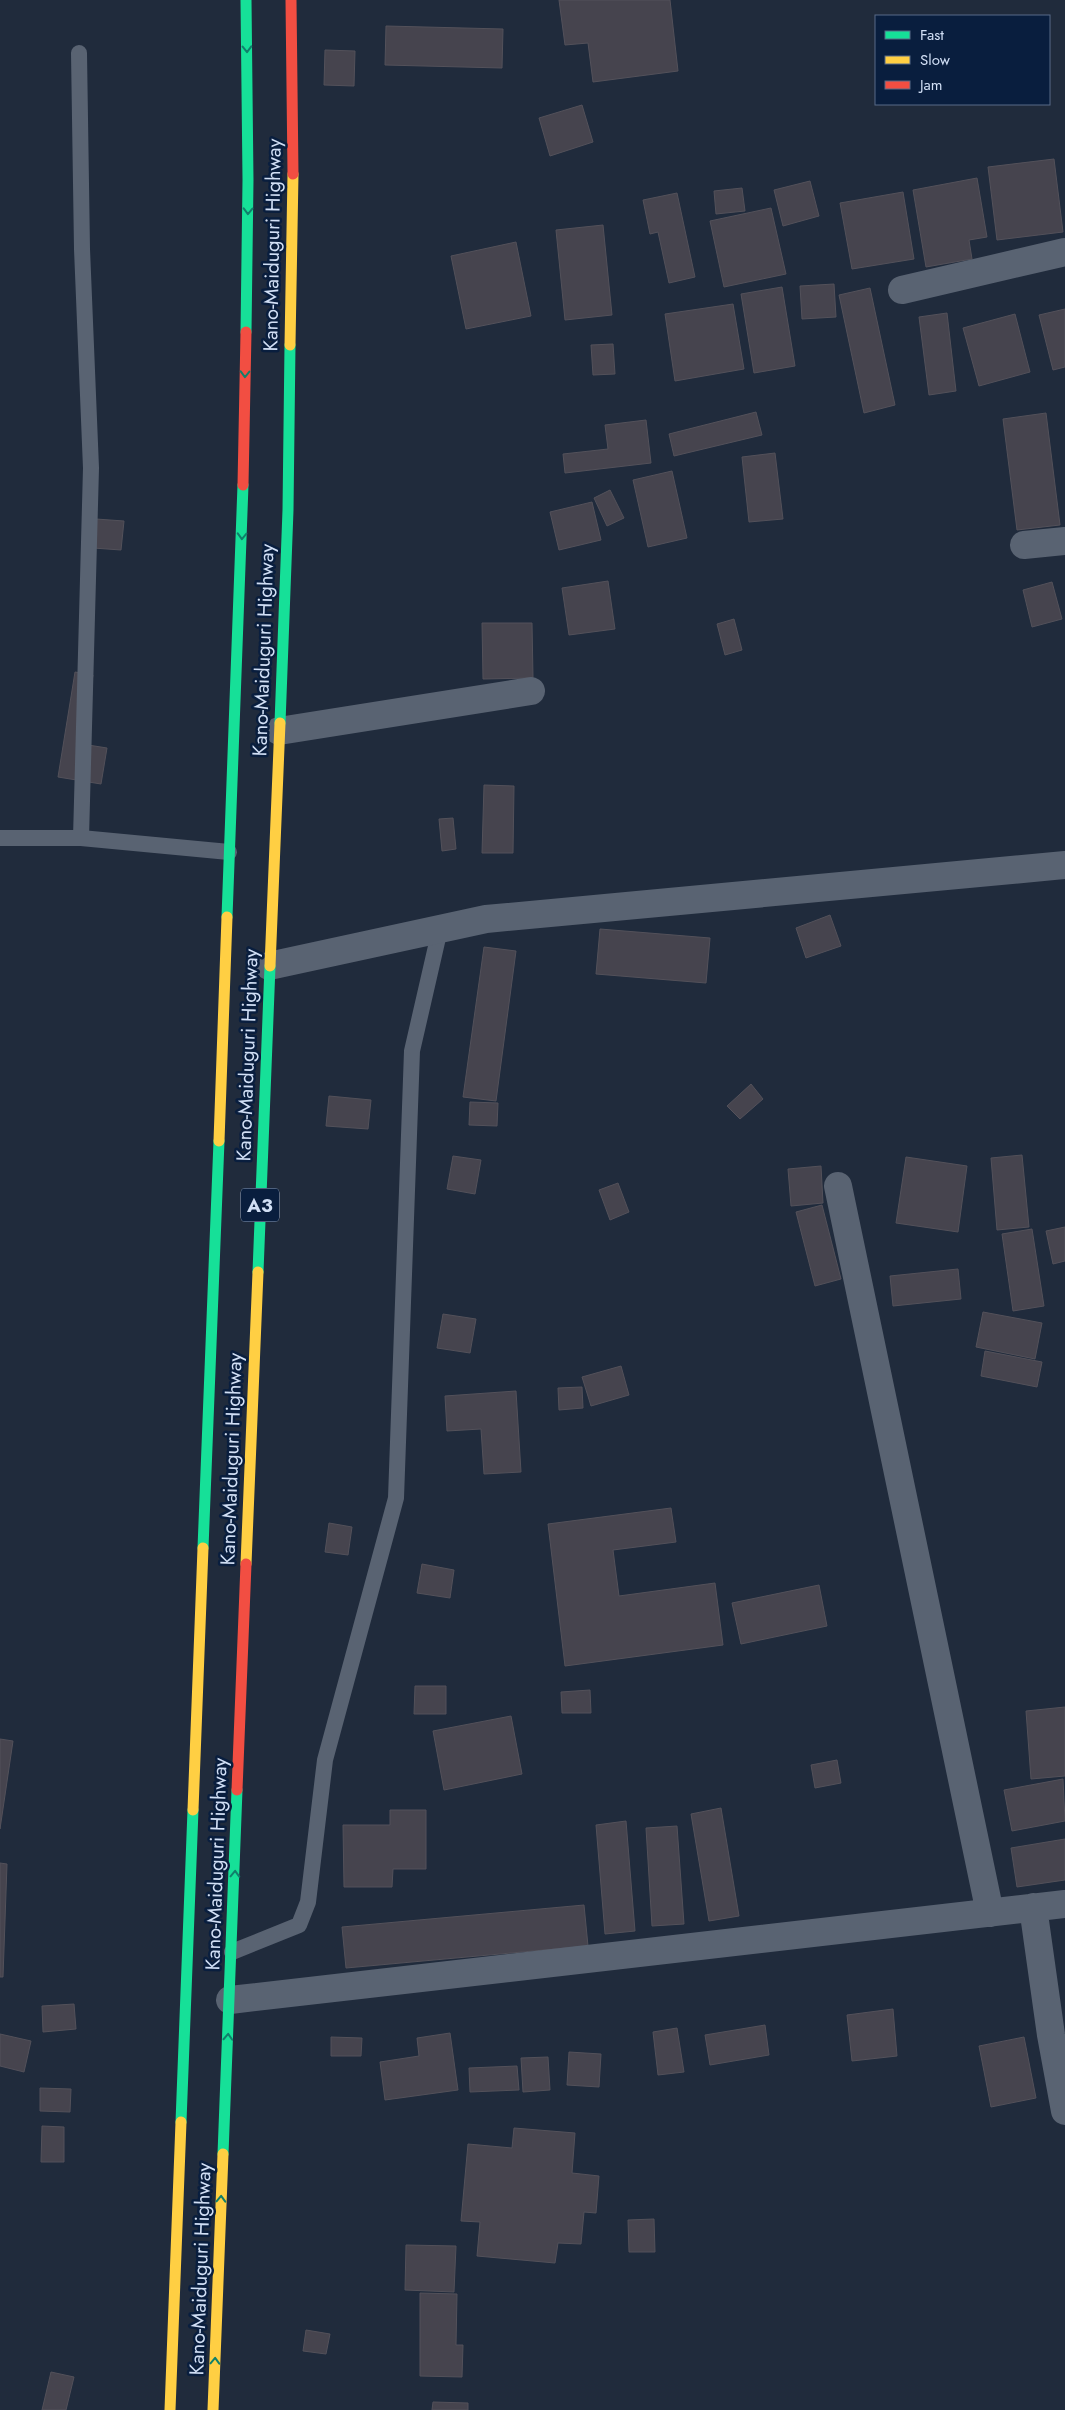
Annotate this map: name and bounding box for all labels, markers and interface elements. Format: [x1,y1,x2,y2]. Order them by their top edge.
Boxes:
legend [875,15,1050,105]
text: Fast [920,24,944,46]
one-way arrow [242,45,252,53]
text: Slow [920,49,951,71]
text: Jam [918,74,943,96]
street label: Kano-Maiduguri Highway [256,138,289,352]
one-way arrow [243,208,253,215]
one-way arrow [240,370,250,378]
one-way arrow [237,532,247,540]
street label: Kano-Maiduguri Highway [245,543,282,757]
street label: Kano-Maiduguri Highway [229,948,266,1162]
road number: A3 [241,1188,279,1222]
street label: Kano-Maiduguri Highway [213,1352,250,1566]
street label: Kano-Maiduguri Highway [198,1757,235,1971]
one-way arrow [229,1870,240,1878]
one-way arrow [223,2032,233,2040]
street label: Kano-Maiduguri Highway [182,2162,219,2376]
one-way arrow [216,2195,227,2203]
one-way arrow [210,2357,221,2365]

